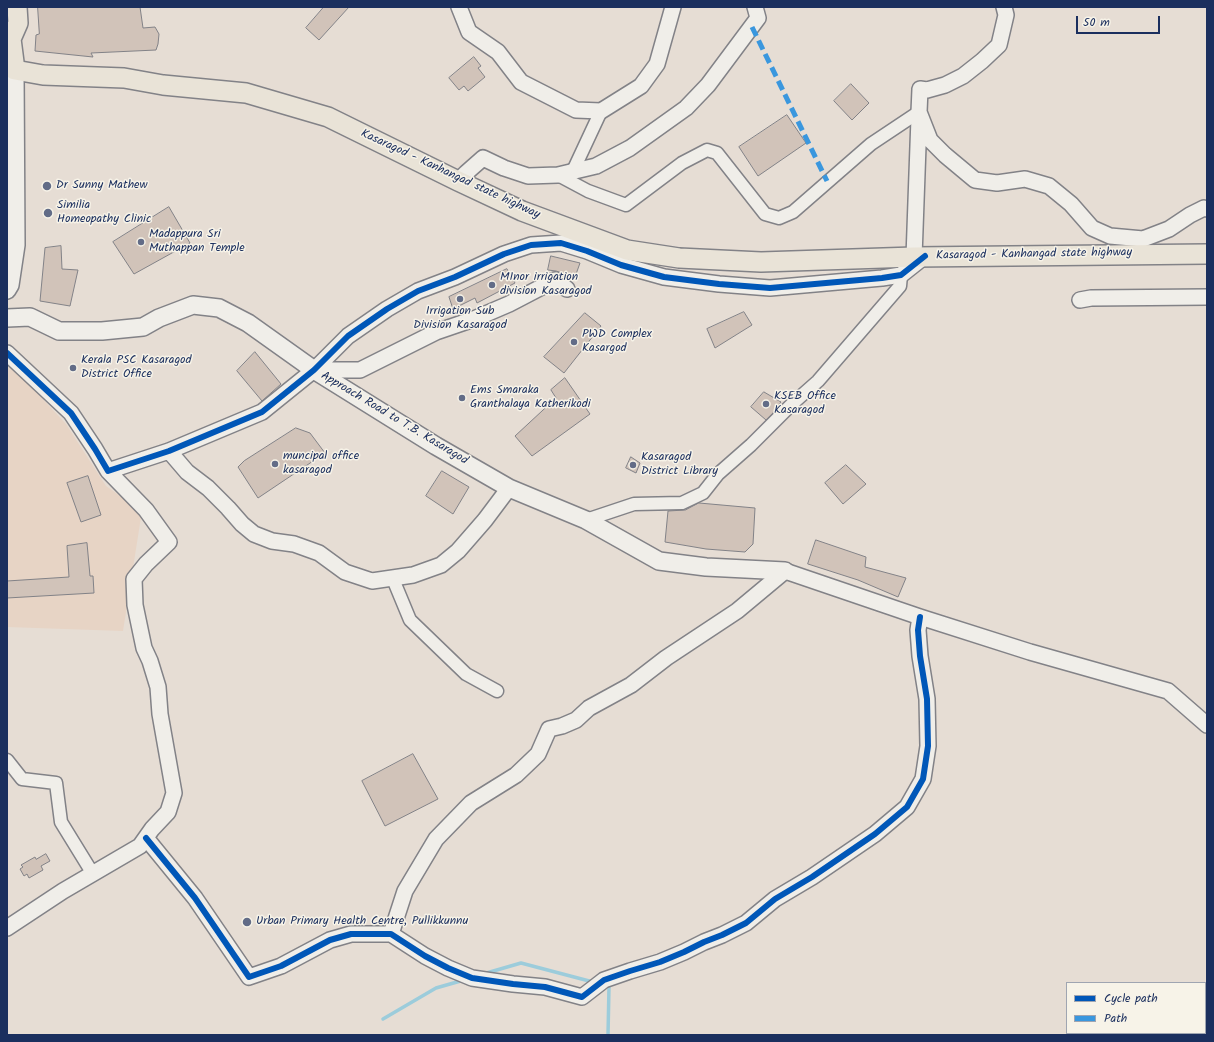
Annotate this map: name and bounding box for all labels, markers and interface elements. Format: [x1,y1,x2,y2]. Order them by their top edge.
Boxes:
scale bar [1078,8,1162,34]
text: 50 m [1083,13,1110,32]
street label: Kasaragod - Kanhangad state highway [358,127,542,223]
place label: Dr Sunny Mathew [56,179,148,193]
marker: Dr Sunny Mathew [41,180,53,192]
place label: Similia Homeopathy Clinic [57,199,151,227]
marker: Similia Homeopathy Clinic [42,207,54,219]
place label: Madappura Sri Muthappan Temple [149,228,245,256]
marker: Madappura Sri Muthappan Temple [136,237,146,247]
street label: Kasaragod - Kanhangad state highway [936,246,1132,264]
place label: MInor irrigation division Kasaragod [500,271,592,299]
marker: MInor irrigation division Kasaragod [487,280,497,290]
marker: Irrigation Sub Division Kasaragod [455,294,465,304]
place label: Irrigation Sub Division Kasaragod [413,305,507,333]
place label: PWD Complex Kasargod [582,328,652,356]
marker: PWD Complex Kasargod [569,337,579,347]
place label: Kerala PSC Kasaragod District Office [81,354,192,382]
marker: Kerala PSC Kasaragod District Office [68,363,78,373]
street label: Approach Road to T.B. Kasaragod [318,369,470,469]
place label: Ems Smaraka Granthalaya Katherikodi [470,384,591,412]
place label: KSEB Office Kasaragod [774,390,836,418]
marker: Ems Smaraka Granthalaya Katherikodi [457,393,467,403]
marker: KSEB Office Kasaragod [761,399,771,409]
place label: muncipal office kasaragod [283,450,359,478]
place label: Kasaragod District Library [641,451,718,479]
marker: muncipal office kasaragod [270,459,280,469]
marker: Kasaragod District Library [628,460,638,470]
place label: Urban Primary Health Centre, Pullikkunnu [256,915,468,929]
marker: Urban Primary Health Centre, Pullikkunnu [241,916,253,928]
legend [1066,982,1206,1034]
text: Cycle path [1104,989,1158,1008]
text: Path [1104,1009,1127,1028]

